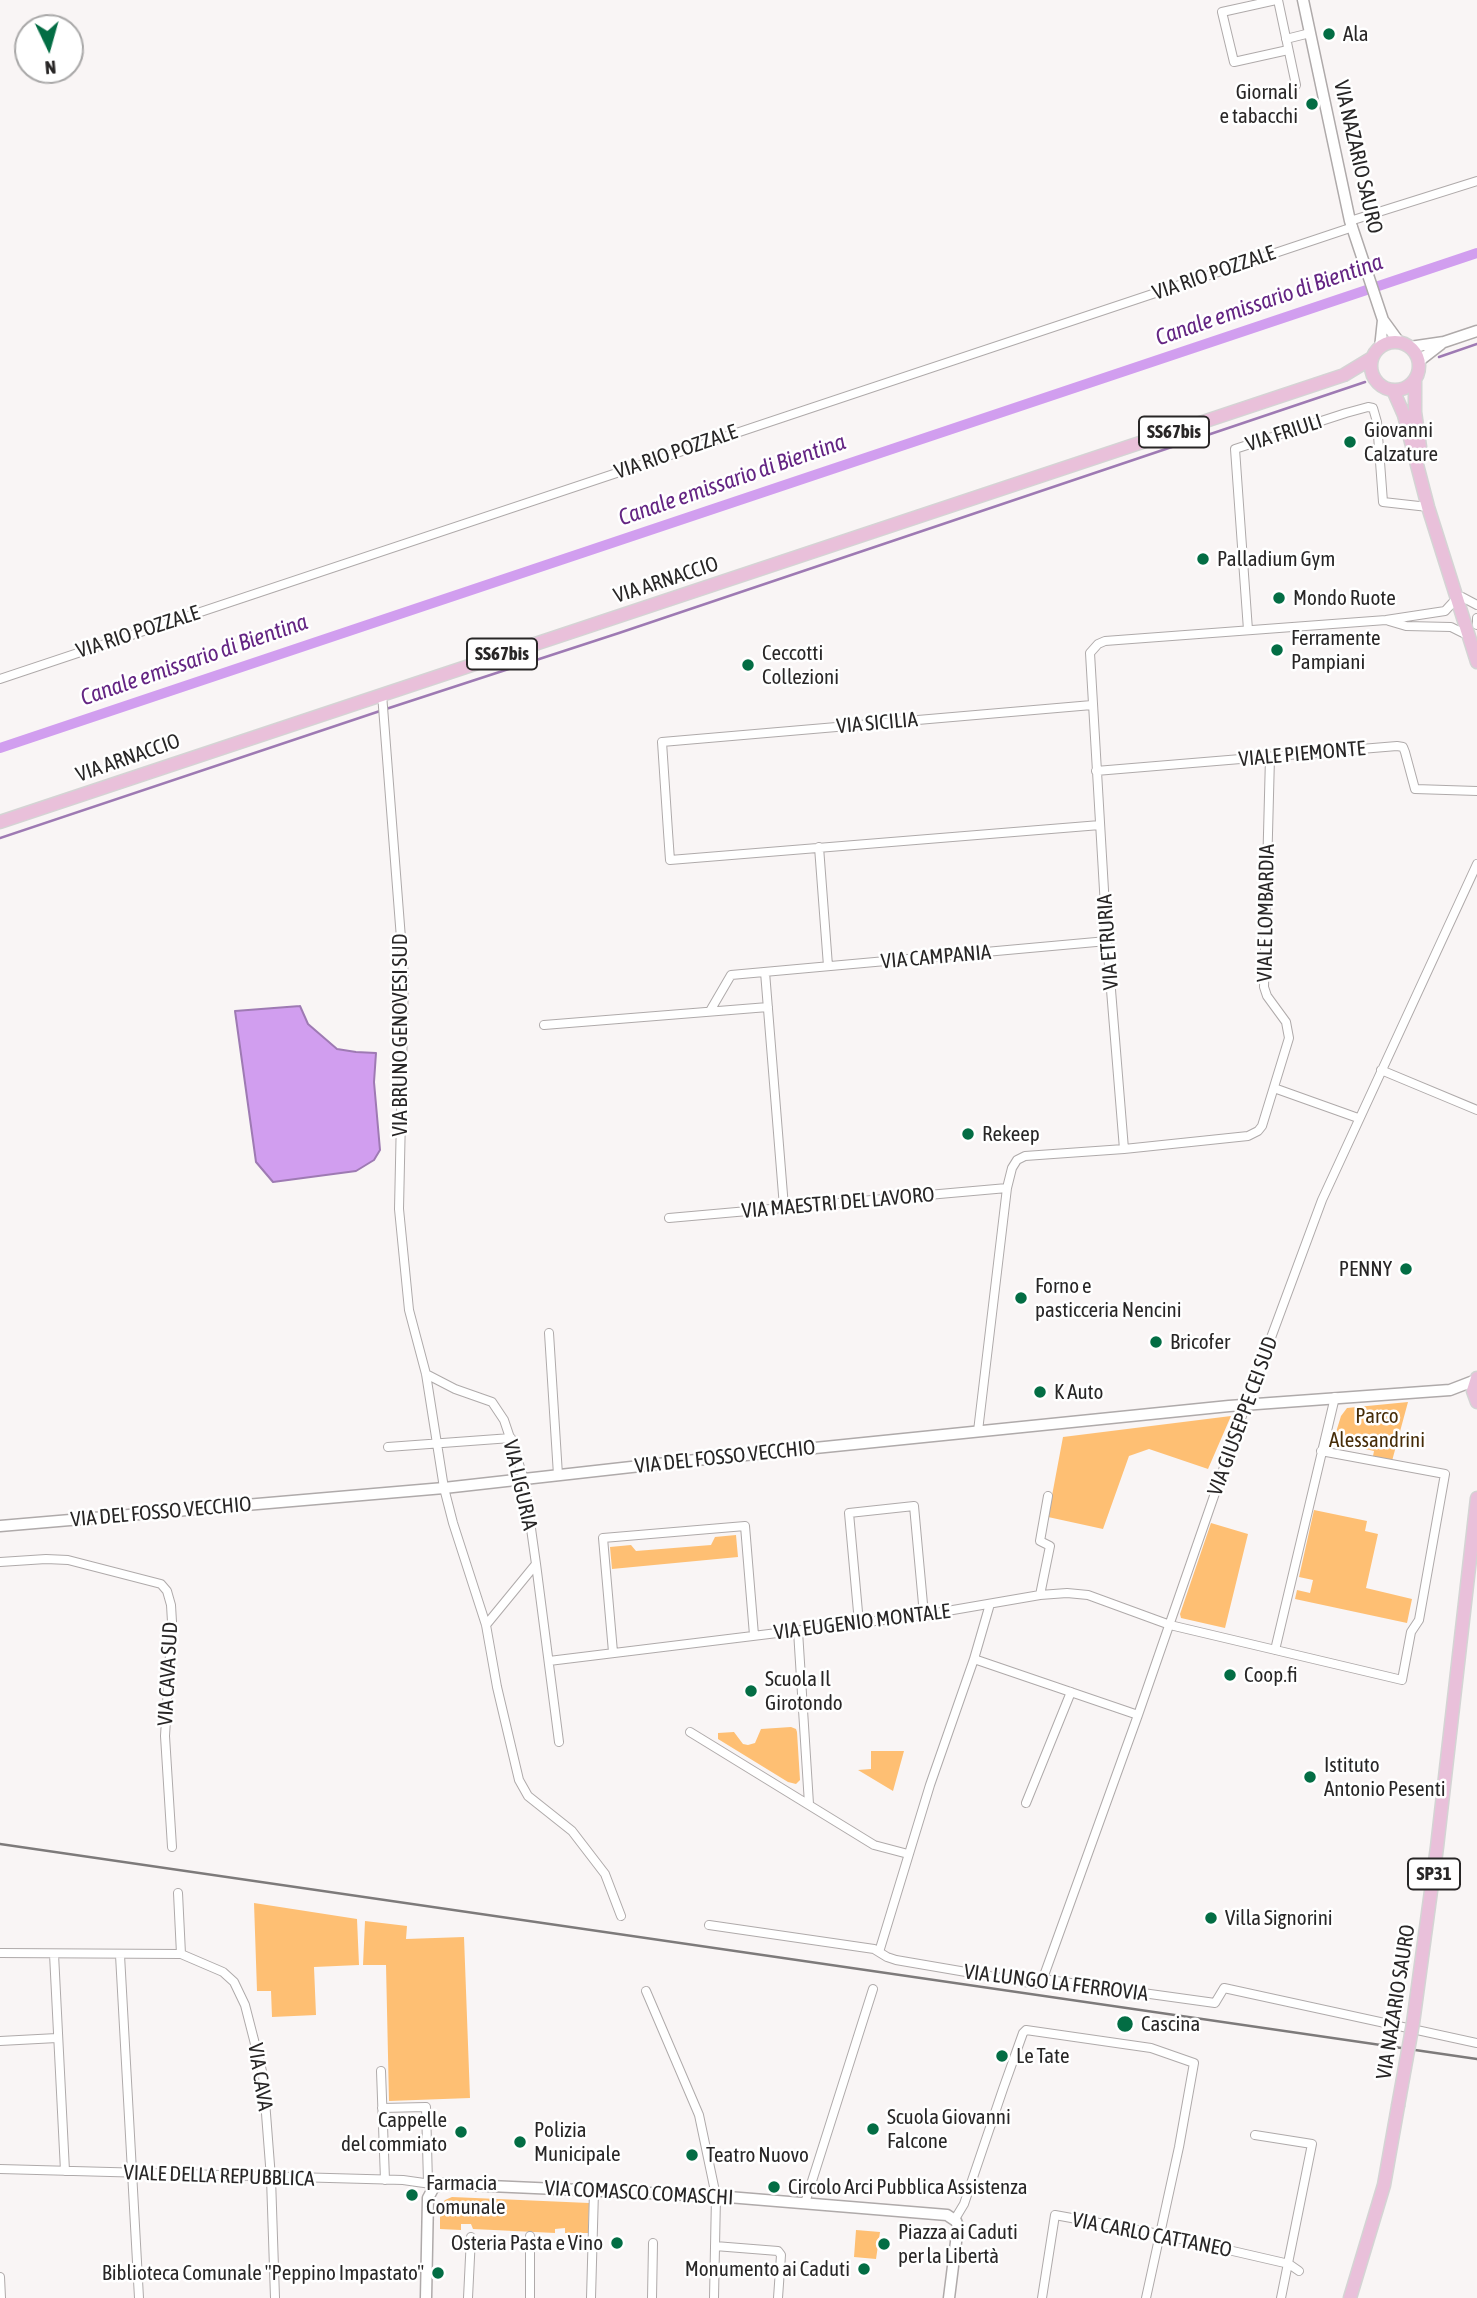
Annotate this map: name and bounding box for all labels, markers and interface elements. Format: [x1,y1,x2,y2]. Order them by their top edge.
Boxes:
north arrow [14,14,84,84]
place label: Ala [1343,21,1369,47]
marker: Ala [1321,26,1337,42]
text: N [44,56,57,79]
street label: VIA NAZARIO SAURO [1328,78,1388,236]
place label: Giornali e tabacchi [1220,79,1298,129]
marker: Giornali e tabacchi [1304,96,1320,112]
street label: VIA RIO POZZALE [1149,240,1279,306]
water label: Canale emissario di Bientina [1152,248,1386,352]
street label: VIA FRIULI [1243,409,1325,457]
road number: SS67bis [1139,416,1209,448]
place label: Giovanni Calzature [1364,417,1438,467]
street label: VIA RIO POZZALE [611,419,741,485]
water label: Canale emissario di Bientina [615,428,849,532]
marker: Giovanni Calzature [1342,434,1358,450]
place label: Palladium Gym [1217,546,1335,572]
street label: VIA ARNACCIO [611,551,721,609]
marker: Palladium Gym [1195,551,1211,567]
place label: Mondo Ruote [1293,585,1396,611]
marker: Mondo Ruote [1271,590,1287,606]
street label: VIA RIO POZZALE [73,600,203,664]
water label: Canale emissario di Bientina [77,608,311,712]
place label: Ferramente Pampiani [1291,625,1381,675]
road number: SS67bis [467,638,537,670]
place label: Ceccotti Collezioni [762,640,839,690]
marker: Ferramente Pampiani [1269,642,1285,658]
marker: Ceccotti Collezioni [740,657,756,673]
street label: VIA SICILIA [835,707,919,739]
street label: VIA ARNACCIO [73,728,183,788]
street label: VIALE PIEMONTE [1237,736,1367,772]
street label: VIALE LOMBARDIA [1252,844,1280,982]
street label: VIA ETRURIA [1092,893,1124,991]
street label: VIA BRUNO GENOVESI SUD [387,934,413,1136]
street label: VIA CAMPANIA [880,940,992,974]
place label: Rekeep [982,1121,1040,1147]
marker: Rekeep [960,1126,976,1142]
street label: VIA MAESTRI DEL LAVORO [741,1182,935,1224]
place label: PENNY [1339,1256,1392,1282]
marker: PENNY [1398,1261,1414,1277]
place label: Forno e pasticceria Nencini [1035,1273,1181,1323]
marker: Forno e pasticceria Nencini [1013,1290,1029,1306]
place label: Bricofer [1170,1329,1230,1355]
street label: VIA GIUSEPPE CEI SUD [1203,1333,1283,1499]
marker: Bricofer [1148,1334,1164,1350]
place label: K Auto [1054,1379,1103,1405]
marker: K Auto [1032,1384,1048,1400]
park label: Parco Alessandrini [1329,1403,1425,1453]
street label: VIA DEL FOSSO VECCHIO [633,1435,817,1479]
street label: VIA LIGURIA [497,1437,543,1533]
street label: VIA DEL FOSSO VECCHIO [69,1492,253,1532]
street label: VIA EUGENIO MONTALE [772,1599,952,1645]
street label: VIA CAVA SUD [153,1621,183,1727]
place label: Coop.fi [1244,1662,1298,1688]
place label: Scuola Il Girotondo [765,1666,843,1716]
marker: Coop.fi [1222,1667,1238,1683]
marker: Scuola Il Girotondo [743,1683,759,1699]
place label: Istituto Antonio Pesenti [1324,1752,1446,1802]
marker: Istituto Antonio Pesenti [1302,1769,1318,1785]
road number: SP31 [1408,1858,1460,1890]
place label: Villa Signorini [1225,1905,1333,1931]
marker: Villa Signorini [1203,1910,1219,1926]
street label: VIA NAZARIO SAURO [1371,1923,1421,2081]
street label: VIA LUNGO LA FERROVIA [962,1959,1150,2007]
place label: Cascina [1141,2011,1200,2037]
marker: Cascina [1115,2014,1135,2034]
street label: VIA CAVA [242,2041,278,2113]
place label: Le Tate [1016,2043,1069,2069]
marker: Le Tate [994,2048,1010,2064]
place label: Scuola Giovanni Falcone [887,2104,1011,2154]
place label: Cappelle del commiato [341,2107,447,2157]
place label: Polizia Municipale [534,2117,620,2167]
marker: Scuola Giovanni Falcone [865,2121,881,2137]
marker: Cappelle del commiato [453,2124,469,2140]
marker: Polizia Municipale [512,2134,528,2150]
place label: Teatro Nuovo [706,2142,809,2168]
marker: Teatro Nuovo [684,2147,700,2163]
street label: VIALE DELLA REPUBBLICA [123,2160,315,2192]
place label: Farmacia Comunale [426,2170,505,2220]
place label: Circolo Arci Pubblica Assistenza [788,2174,1028,2200]
street label: VIA COMASCO COMASCHI [544,2175,734,2211]
marker: Circolo Arci Pubblica Assistenza [766,2179,782,2195]
marker: Farmacia Comunale [404,2187,420,2203]
street label: VIA CARLO CATTANEO [1070,2207,1234,2263]
place label: Piazza ai Caduti per la Libertà [898,2219,1018,2269]
place label: Osteria Pasta e Vino [451,2230,603,2256]
marker: Osteria Pasta e Vino [609,2235,625,2251]
marker: Piazza ai Caduti per la Libertà [876,2236,892,2252]
place label: Monumento ai Caduti [685,2256,850,2282]
place label: Biblioteca Comunale "Peppino Impastato" [102,2260,424,2286]
marker: Monumento ai Caduti [856,2261,872,2277]
marker: Biblioteca Comunale "Peppino Impastato" [430,2265,446,2281]

